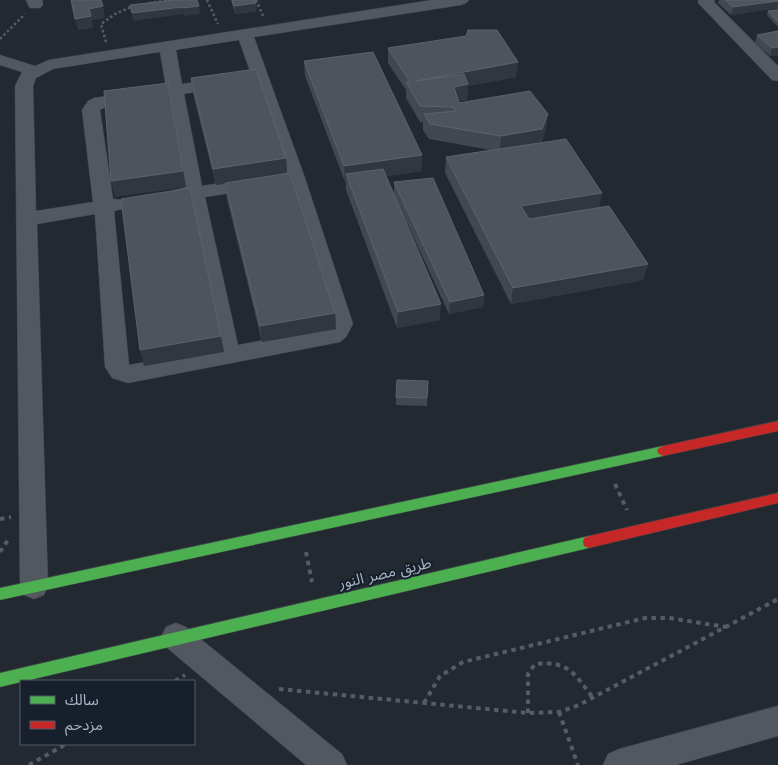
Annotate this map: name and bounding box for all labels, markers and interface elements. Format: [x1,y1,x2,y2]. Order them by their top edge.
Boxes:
street label: طريق مصر النور [336,552,434,595]
legend [20,680,195,745]
text: سالك [65,689,99,711]
text: مزدحم [65,714,103,736]

